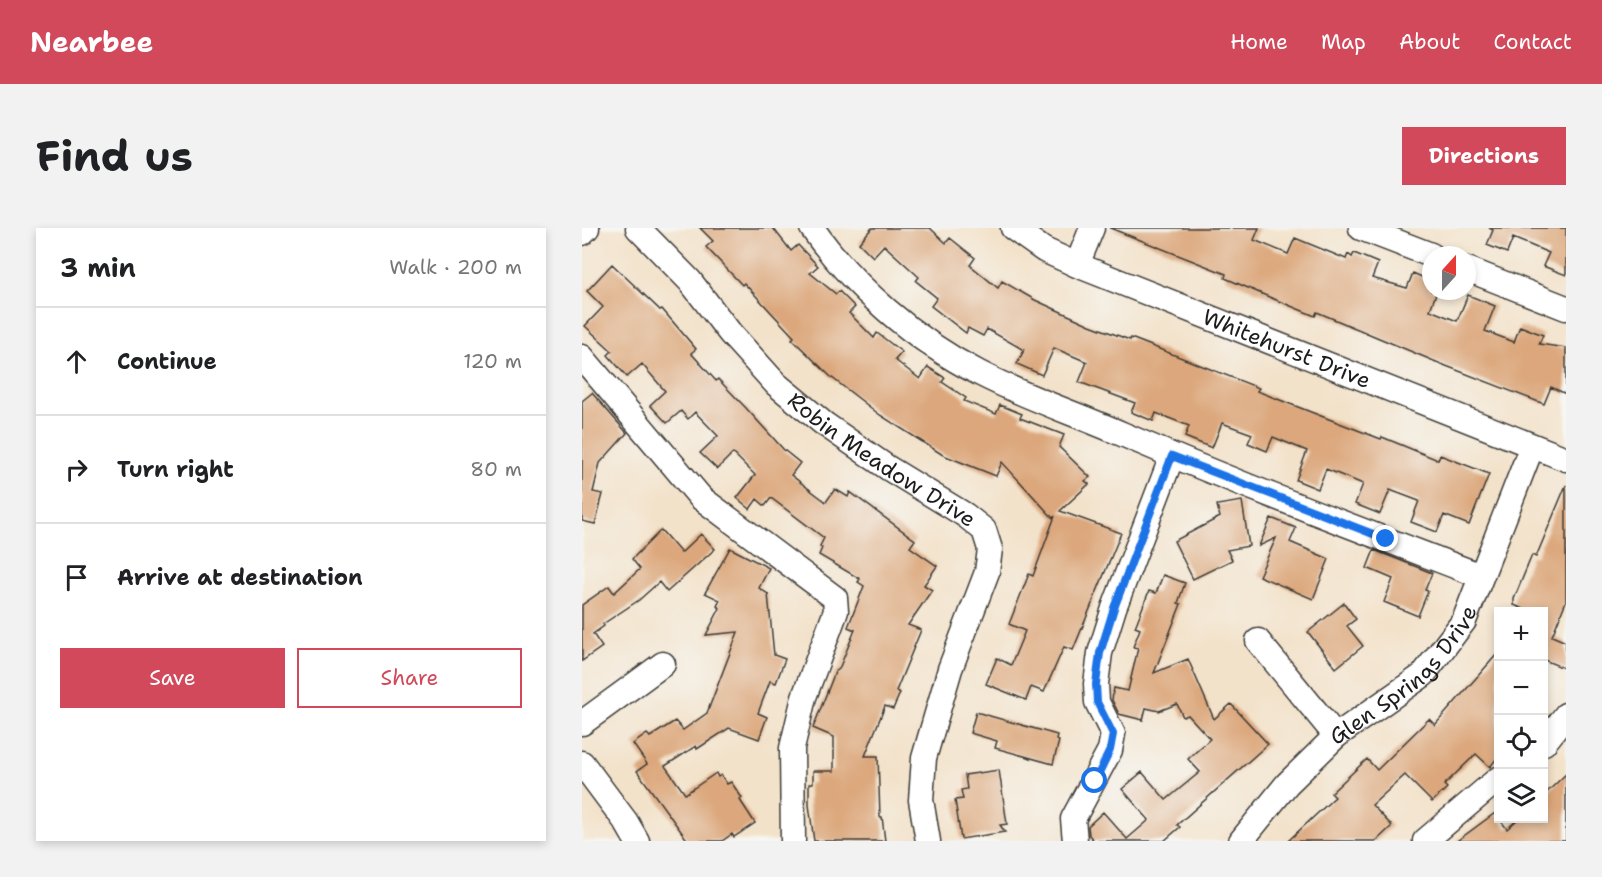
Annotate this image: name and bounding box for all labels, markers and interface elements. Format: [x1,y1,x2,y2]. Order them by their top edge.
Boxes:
text: Nearbee [30,23,153,61]
text: Home [1230,28,1288,56]
text: Map [1321,28,1366,56]
text: About [1399,28,1460,56]
text: Contact [1493,28,1572,56]
button: Directions [1402,127,1566,185]
text: Find us [36,128,193,184]
north arrow [1422,246,1476,300]
text: 3 min [60,250,136,285]
text: Walk · 200 m [389,254,522,280]
street label: Whitehurst Drive [1199,302,1375,395]
icon: ahead [60,345,93,378]
text: Continue [117,347,217,376]
text: 120 m [463,348,522,374]
street label: Robin Meadow Drive [782,385,983,533]
icon: right [60,453,93,486]
text: Turn right [117,455,234,484]
text: 80 m [470,456,522,482]
route end [1372,525,1398,551]
icon: arrive [60,561,93,594]
text: Arrive at destination [117,563,363,592]
street label: Glen Springs Drive [1323,601,1483,751]
map controls [1494,607,1548,823]
button: + [1494,607,1548,661]
button: Save [60,648,285,708]
button: Share [297,648,522,708]
button: − [1494,661,1548,715]
button: locate [1494,715,1548,769]
route start [1081,767,1107,793]
button: layers [1494,769,1548,823]

